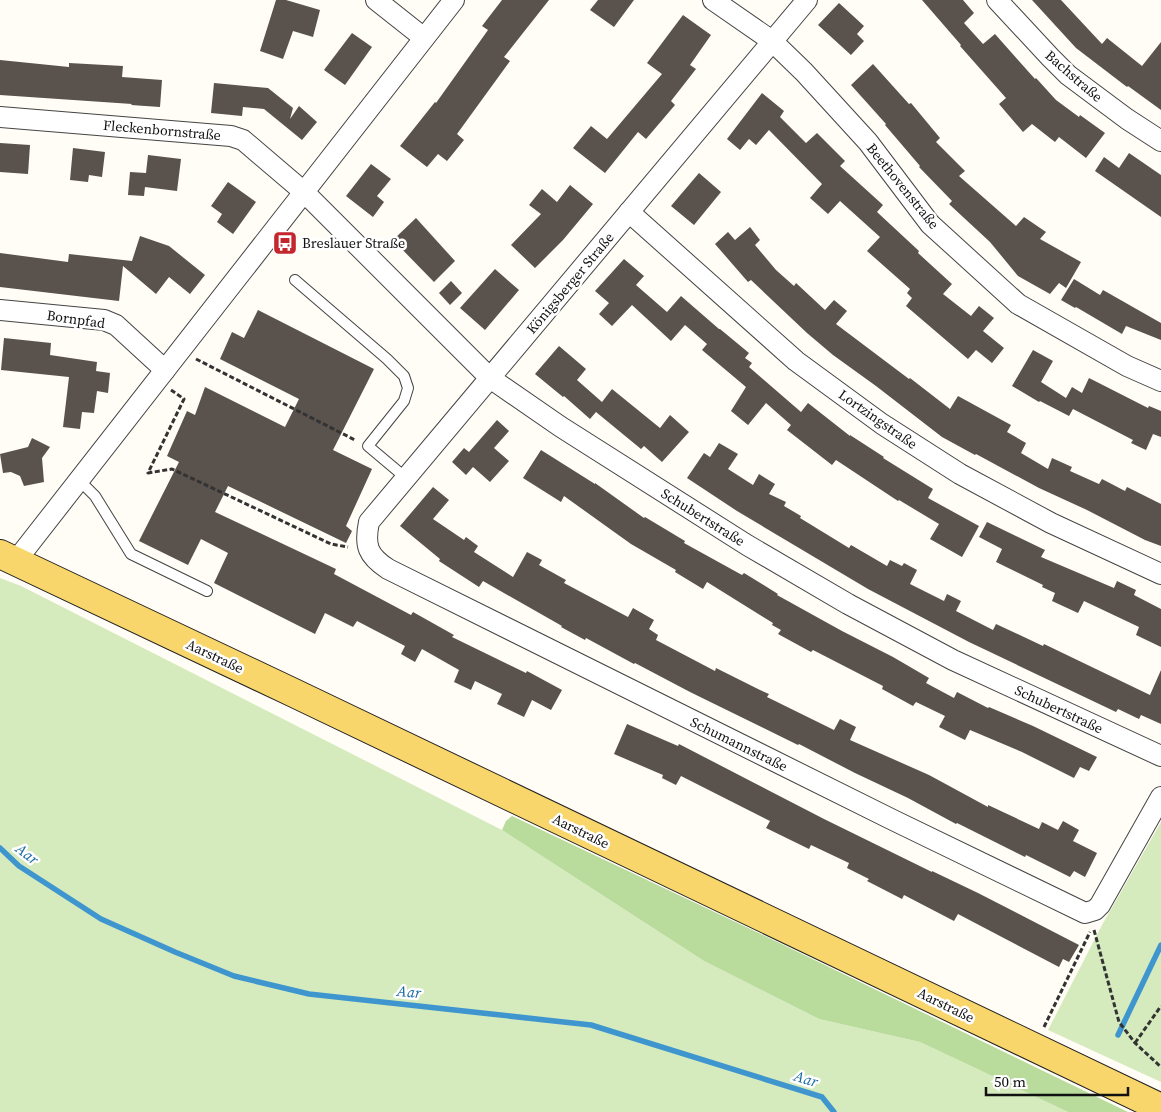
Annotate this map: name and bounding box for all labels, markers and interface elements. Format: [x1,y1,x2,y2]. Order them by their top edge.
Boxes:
street label: Bachstraße [1041,45,1107,107]
street label: Fleckenbornstraße [102,115,222,145]
street label: Beethovenstraße [862,139,944,233]
street label: Königsberger Straße [522,228,618,338]
bus stop icon: Breslauer Straße [272,230,298,256]
place label: Breslauer Straße [302,233,405,253]
street label: Bornpfad [45,305,107,333]
street label: Lortzingstraße [835,384,921,454]
street label: Schubertstraße [657,483,749,551]
street label: Aarstraße [183,634,247,678]
street label: Schubertstraße [1012,680,1106,738]
street label: Schumannstraße [687,712,791,776]
street label: Aarstraße [549,809,613,853]
water label: Aar [11,837,44,870]
water label: Aar [395,980,423,1003]
street label: Aarstraße [914,983,978,1027]
scale bar [986,1064,1128,1096]
water label: Aar [791,1065,822,1092]
text: 50 m [994,1071,1026,1092]

